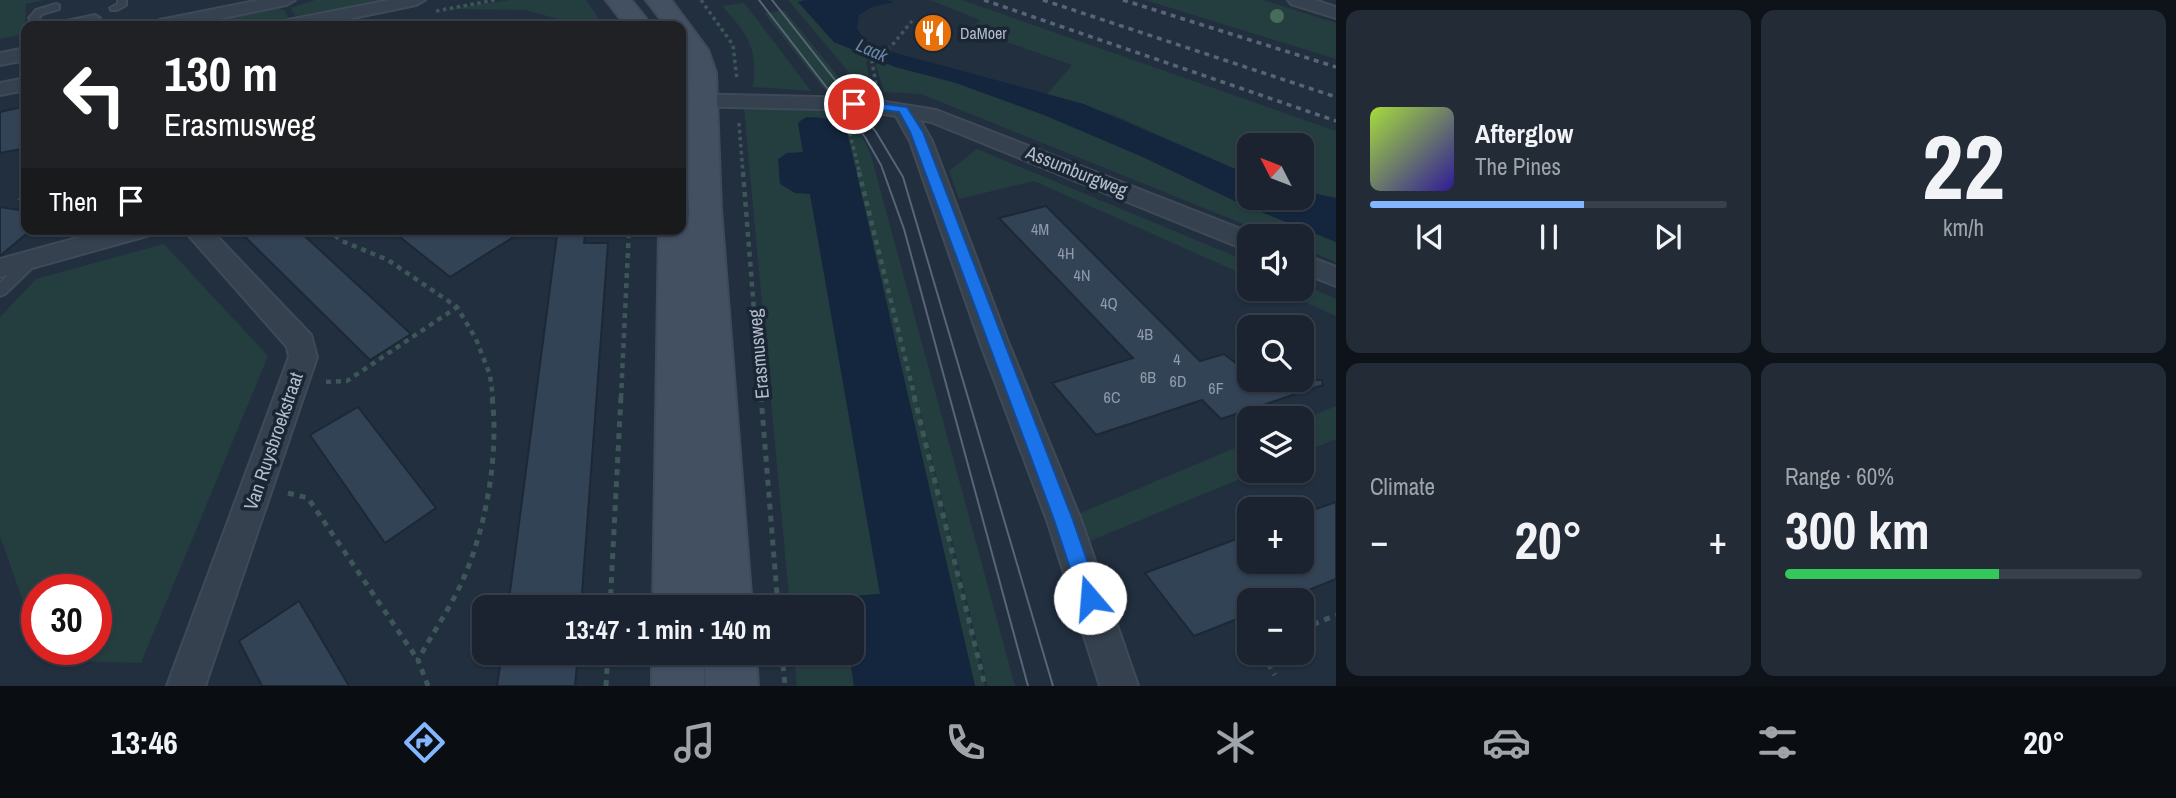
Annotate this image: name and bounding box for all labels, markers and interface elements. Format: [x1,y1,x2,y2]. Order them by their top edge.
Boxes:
restaurant icon: DaMoer [912,12,954,54]
place label: DaMoer [960,22,1007,44]
water label: Laak [852,32,892,68]
text: 130 m [164,40,278,106]
icon: left [49,49,140,140]
pin [824,74,884,134]
icon: arrive [835,85,873,123]
text: Erasmusweg [164,103,316,146]
text: 22 [1922,105,2005,227]
text: Afterglow [1475,116,1573,151]
north arrow [1237,133,1314,210]
map controls [1237,133,1314,665]
street label: Assumburgweg [1021,138,1132,203]
text: The Pines [1475,151,1561,182]
icon: arrive [112,182,150,220]
text: Then [49,184,98,219]
text: km/h [1943,212,1984,243]
house number: 4M [1031,218,1049,240]
icon: previous [1411,218,1449,256]
icon: pause [1530,218,1568,256]
icon: next [1649,218,1687,256]
button: sound [1237,224,1314,301]
house number: 4H [1058,242,1074,264]
house number: 4N [1074,264,1090,286]
house number: 4Q [1100,292,1118,314]
street label: Erasmusweg [741,308,775,400]
button: search [1237,315,1314,392]
house number: 4B [1137,323,1153,345]
house number: 4 [1173,348,1181,370]
house number: 6B [1140,366,1156,388]
street label: Van Ruysbroekstraat [237,368,309,513]
house number: 6D [1170,370,1186,392]
house number: 6F [1208,377,1224,399]
house number: 6C [1104,386,1120,408]
button: layers [1237,406,1314,483]
text: Range · 60% [1785,461,1894,492]
text: Climate [1370,471,1435,502]
text: 300 km [1785,495,1930,565]
button: + [1237,497,1314,574]
text: 20° [1514,505,1583,575]
text: − [1370,515,1388,566]
text: + [1709,515,1727,566]
position arrow [1053,561,1127,635]
speed limit sign: 30 [21,574,112,665]
button: − [1237,588,1314,665]
text: 13:47 · 1 min · 140 m [565,612,771,647]
icon: directions [400,718,449,767]
icon: music [670,718,719,767]
icon: phone [941,718,990,767]
icon: climate [1211,718,1260,767]
icon: car [1482,718,1531,767]
icon: filters [1753,718,1802,767]
text: 13:46 [111,721,178,764]
text: 20° [2023,721,2065,764]

